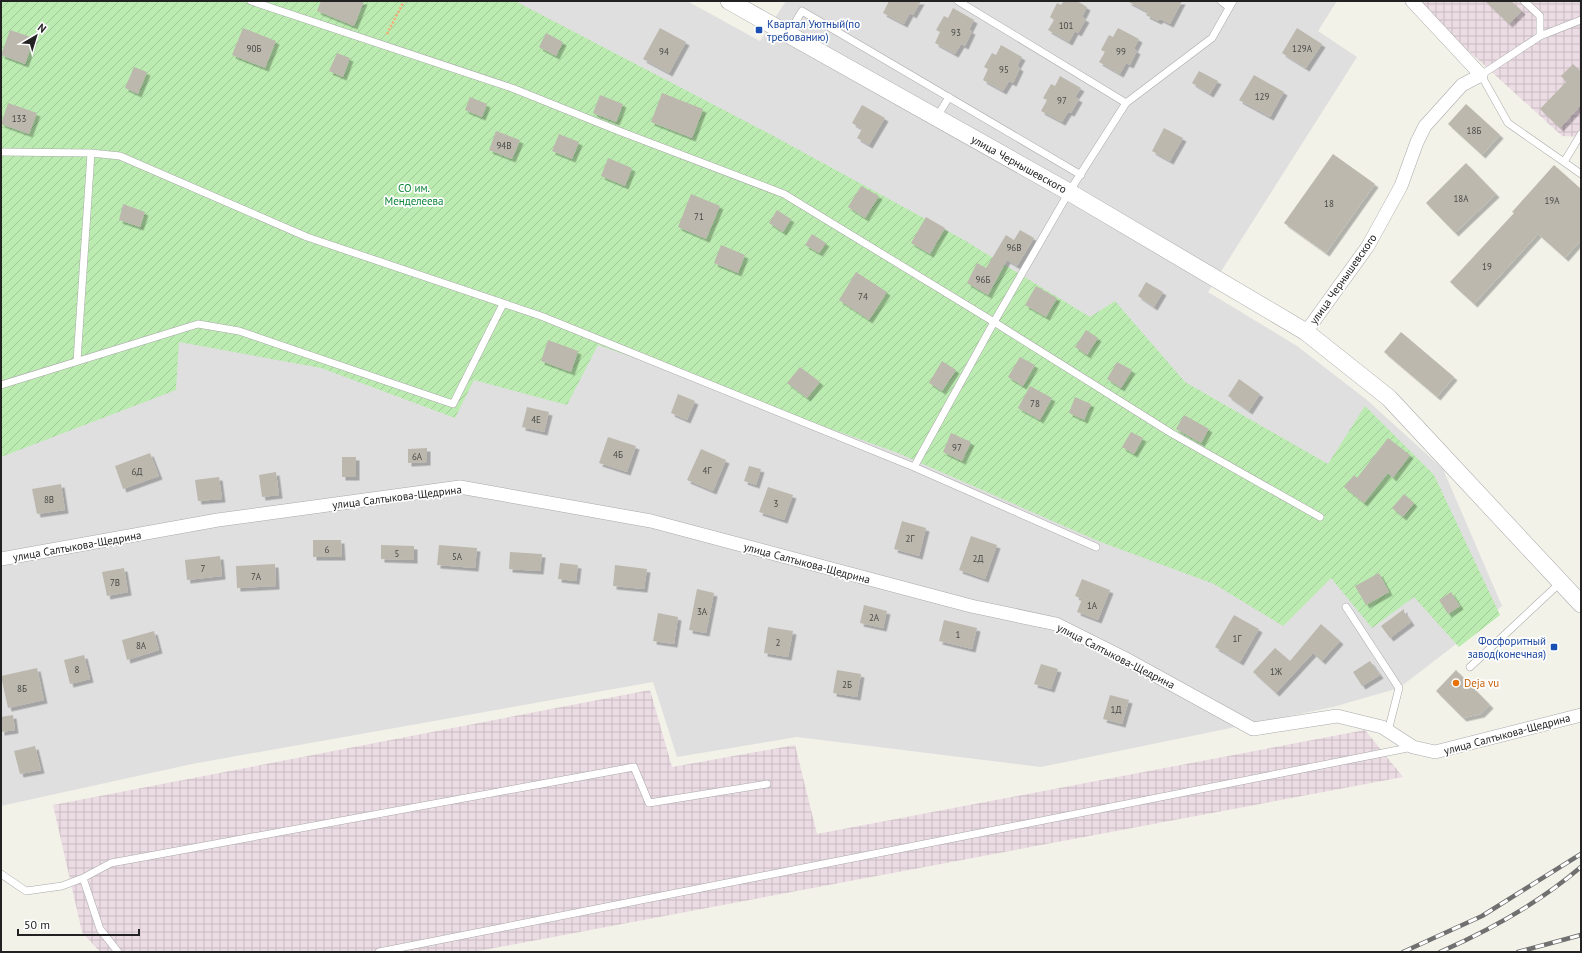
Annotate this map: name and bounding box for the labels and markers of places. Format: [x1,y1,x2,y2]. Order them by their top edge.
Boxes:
place label: Квартал Уютный(по требованию) [767,17,860,44]
marker: Квартал Уютный(по требованию) [754,25,764,35]
place label: Фосфоритный завод(конечная) [1468,634,1546,661]
marker: Фосфоритный завод(конечная) [1549,642,1559,652]
place label: Deja vu [1464,676,1499,690]
marker: Deja vu [1451,678,1461,688]

